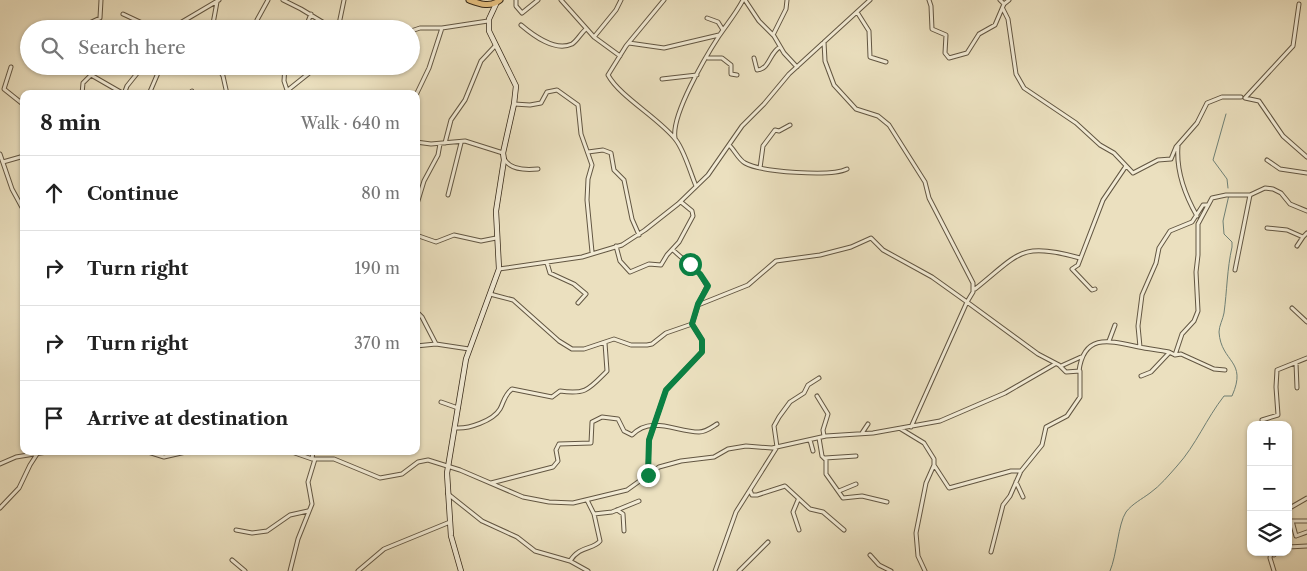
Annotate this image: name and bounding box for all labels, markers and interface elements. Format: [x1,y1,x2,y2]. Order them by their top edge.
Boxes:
search box [20,20,420,75]
icon: search [38,34,66,62]
text: Search here [78,36,186,59]
text: 8 min [40,110,101,135]
text: Walk · 640 m [301,113,400,133]
icon: ahead [40,179,68,207]
text: Continue [87,182,179,205]
text: 80 m [361,183,400,203]
route start [679,253,702,276]
icon: right [40,254,68,282]
text: Turn right [87,257,188,280]
text: 190 m [355,258,400,278]
icon: right [40,329,68,357]
text: Turn right [87,332,188,355]
text: 370 m [354,333,400,353]
icon: arrive [40,404,68,432]
text: Arrive at destination [87,407,288,430]
map controls [1247,421,1292,556]
button: + [1247,421,1292,466]
route end [637,464,660,487]
button: − [1247,466,1292,511]
button: layers [1247,511,1292,556]

